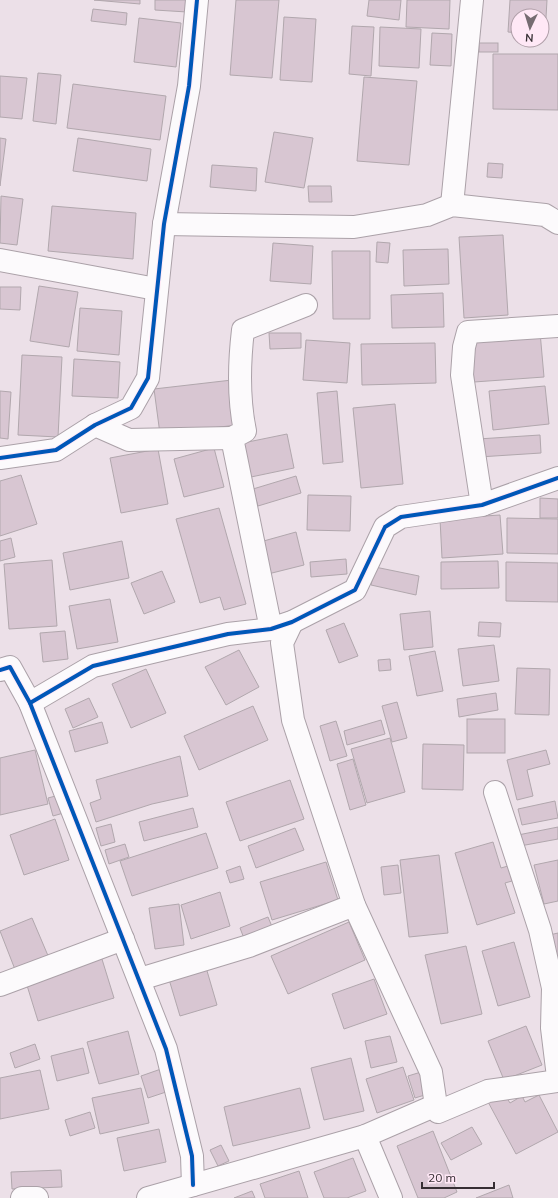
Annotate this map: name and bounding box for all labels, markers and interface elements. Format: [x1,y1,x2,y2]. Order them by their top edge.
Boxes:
north arrow [510,8,550,48]
text: N [525,31,534,45]
scale bar [422,1164,494,1190]
text: 20 m [428,1170,456,1185]

